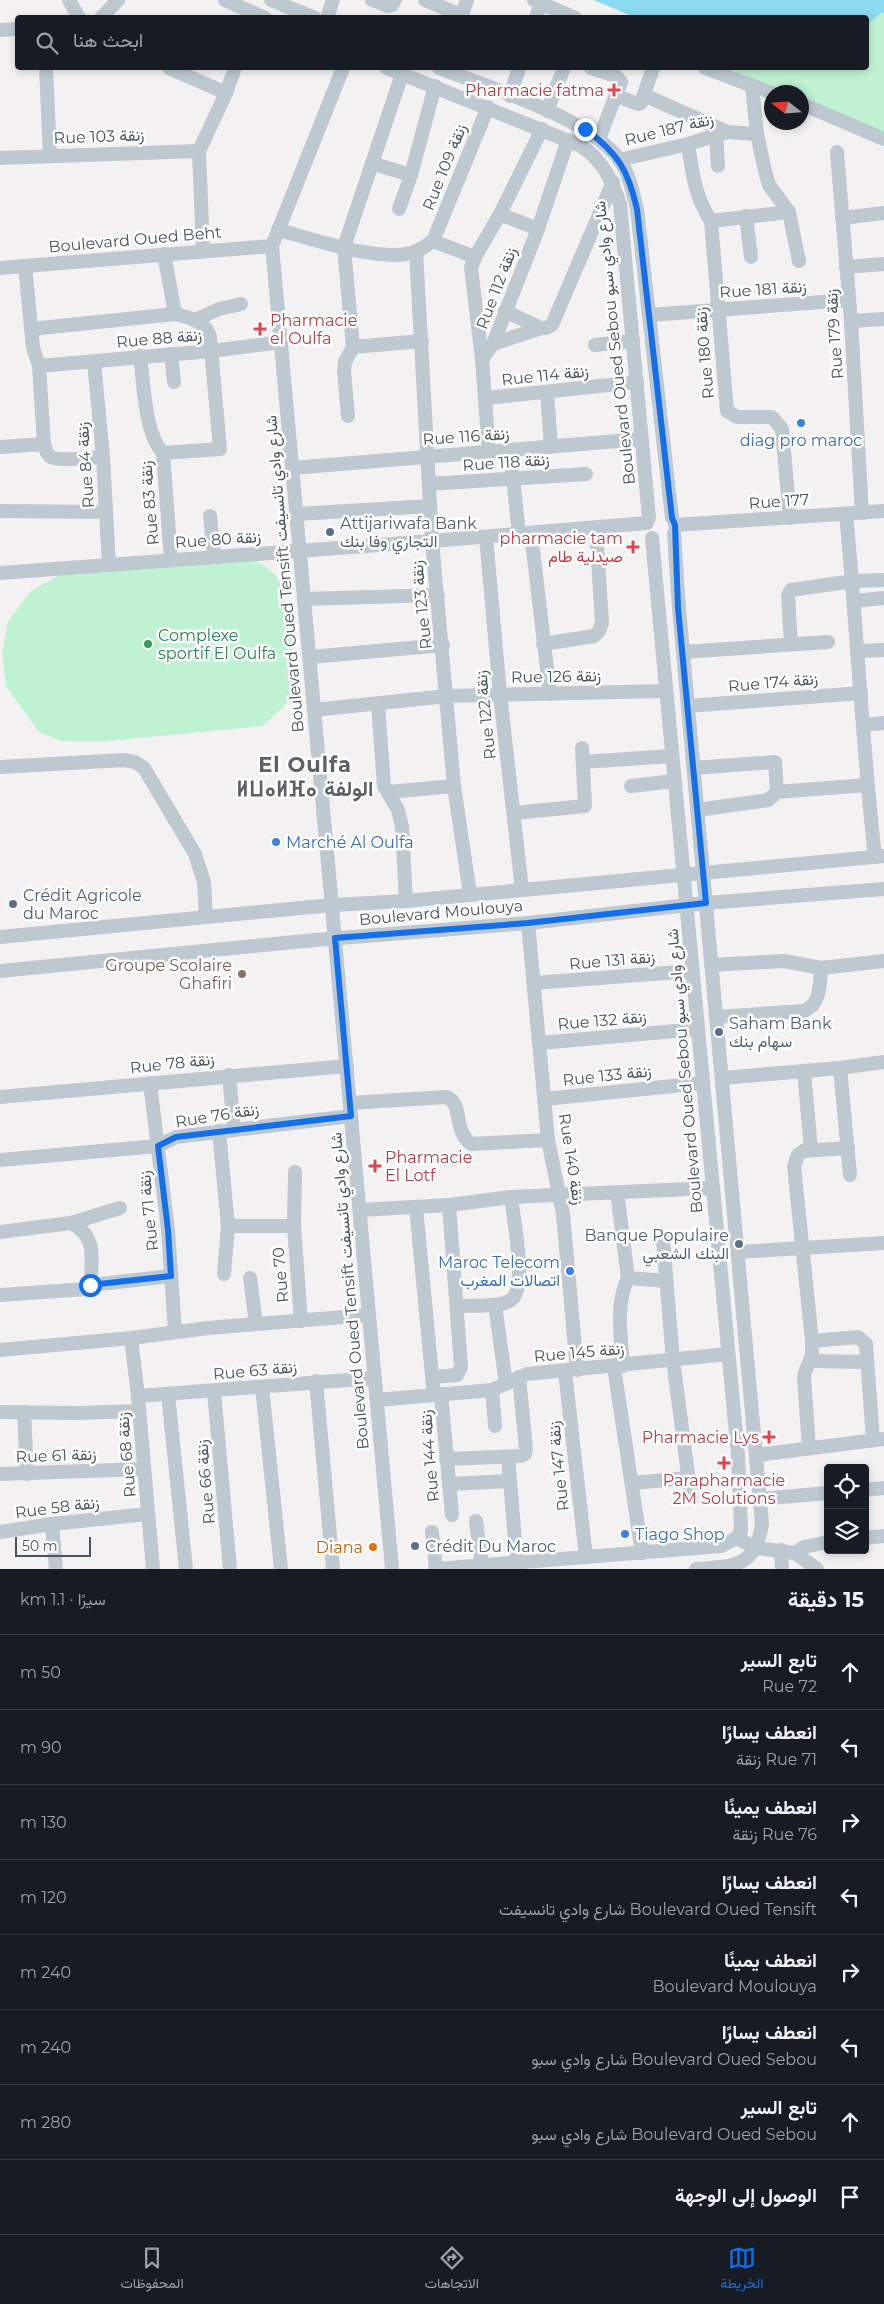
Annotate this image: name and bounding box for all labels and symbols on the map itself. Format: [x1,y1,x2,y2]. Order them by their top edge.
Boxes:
place label: Pharmacie fatma [465,81,604,100]
marker: Pharmacie fatma [608,84,620,96]
north arrow [764,85,809,130]
street label: Rue 187 زنقة [623,109,716,151]
route end [574,118,597,141]
street label: Rue 109 زنقة [418,121,471,214]
street label: Rue 103 زنقة [53,125,145,149]
street label: Boulevard Oued Sebou شارع وادي سبو [590,200,643,486]
street label: Boulevard Oued Beht [48,222,223,257]
street label: Rue 112 زنقة [472,245,522,332]
street label: Rue 181 زنقة [719,277,807,303]
street label: Rue 179 زنقة [822,288,848,380]
street label: Rue 180 زنقة [691,306,719,400]
place label: Pharmacie el Oulfa [270,311,357,348]
marker: Pharmacie el Oulfa [254,323,266,335]
street label: Rue 88 زنقة [115,325,203,353]
street label: Rue 114 زنقة [500,361,590,391]
street label: Boulevard Oued Tensift شارع وادي تانسيفت [261,414,312,733]
marker: diag pro maroc [795,417,807,429]
street label: Rue 84 زنقة [73,421,99,509]
street label: Rue 116 زنقة [422,424,510,450]
place label: diag pro maroc [740,431,862,450]
street label: Rue 118 زنقة [462,450,550,476]
street label: Rue 83 زنقة [136,460,164,546]
street label: Rue 177 [748,490,810,513]
place label: Attijariwafa Bank التجاري وفا بنك [340,514,477,555]
marker: Attijariwafa Bank التجاري وفا بنك [324,526,336,538]
street label: Rue 80 زنقة [174,527,262,553]
place label: pharmacie tam صيدلية طام [500,529,623,567]
marker: pharmacie tam صيدلية طام [627,541,639,553]
street label: Rue 123 زنقة [407,559,437,650]
place label: Complexe sportif El Oulfa [158,626,276,663]
marker: Complexe sportif El Oulfa [142,638,154,650]
street label: Rue 126 زنقة [511,666,601,688]
street label: Rue 122 زنقة [471,669,501,760]
street label: Rue 174 زنقة [727,669,819,697]
district label: El Oulfa ⵍⵡⴰⵍⴼⴰ الولفة [236,752,374,802]
place label: Marché Al Oulfa [286,833,414,852]
marker: Marché Al Oulfa [270,836,282,848]
place label: Crédit Agricole du Maroc [23,886,142,923]
street label: Boulevard Moulouya [358,896,524,929]
marker: Crédit Agricole du Maroc [7,898,19,910]
street label: Boulevard Oued Sebou شارع وادي سبو [663,928,710,1214]
street label: Rue 131 زنقة [568,947,656,975]
place label: Groupe Scolaire Ghafiri [105,956,232,993]
marker: Groupe Scolaire Ghafiri [236,968,248,980]
street label: Rue 132 زنقة [557,1007,647,1035]
place label: Saham Bank سهام بنك [729,1014,832,1052]
marker: Saham Bank سهام بنك [713,1026,725,1038]
street label: Rue 78 زنقة [129,1050,215,1078]
street label: Rue 133 زنقة [562,1061,653,1091]
street label: Rue 76 زنقة [174,1100,260,1132]
street label: Rue 140 زنقة [554,1112,588,1206]
street label: Boulevard Oued Tensift شارع وادي تانسيفت [326,1131,377,1450]
place label: Pharmacie El Lotf [385,1148,472,1185]
marker: Pharmacie El Lotf [369,1160,381,1172]
street label: Rue 71 زنقة [135,1170,163,1252]
place label: Banque Populaire البنك الشعبي [584,1226,729,1267]
marker: Banque Populaire البنك الشعبي [733,1238,745,1250]
street label: Rue 70 [269,1246,292,1304]
place label: Maroc Telecom اتصالات المغرب [438,1253,560,1291]
marker: Maroc Telecom اتصالات المغرب [564,1265,576,1277]
route start [79,1274,102,1297]
street label: Rue 145 زنقة [533,1339,625,1367]
street label: Rue 63 زنقة [212,1357,298,1385]
street label: Rue 144 زنقة [416,1409,444,1503]
street label: Rue 68 زنقة [113,1411,141,1498]
street label: Rue 147 زنقة [544,1420,574,1512]
place label: Pharmacie Lys [642,1428,759,1447]
marker: Pharmacie Lys [763,1431,775,1443]
street label: Rue 66 زنقة [192,1439,220,1525]
street label: Rue 61 زنقة [15,1445,97,1467]
marker: Parapharmacie 2M Solutions [718,1457,730,1469]
place label: Parapharmacie 2M Solutions [663,1471,785,1508]
street label: Rue 58 زنقة [14,1493,100,1523]
place label: Tiago Shop [635,1525,725,1544]
marker: Tiago Shop [619,1528,631,1540]
scale bar [15,1534,91,1557]
place label: Crédit Du Maroc [425,1537,556,1556]
place label: Diana [316,1538,363,1557]
marker: Crédit Du Maroc [409,1540,421,1552]
marker: Diana [367,1541,379,1553]

